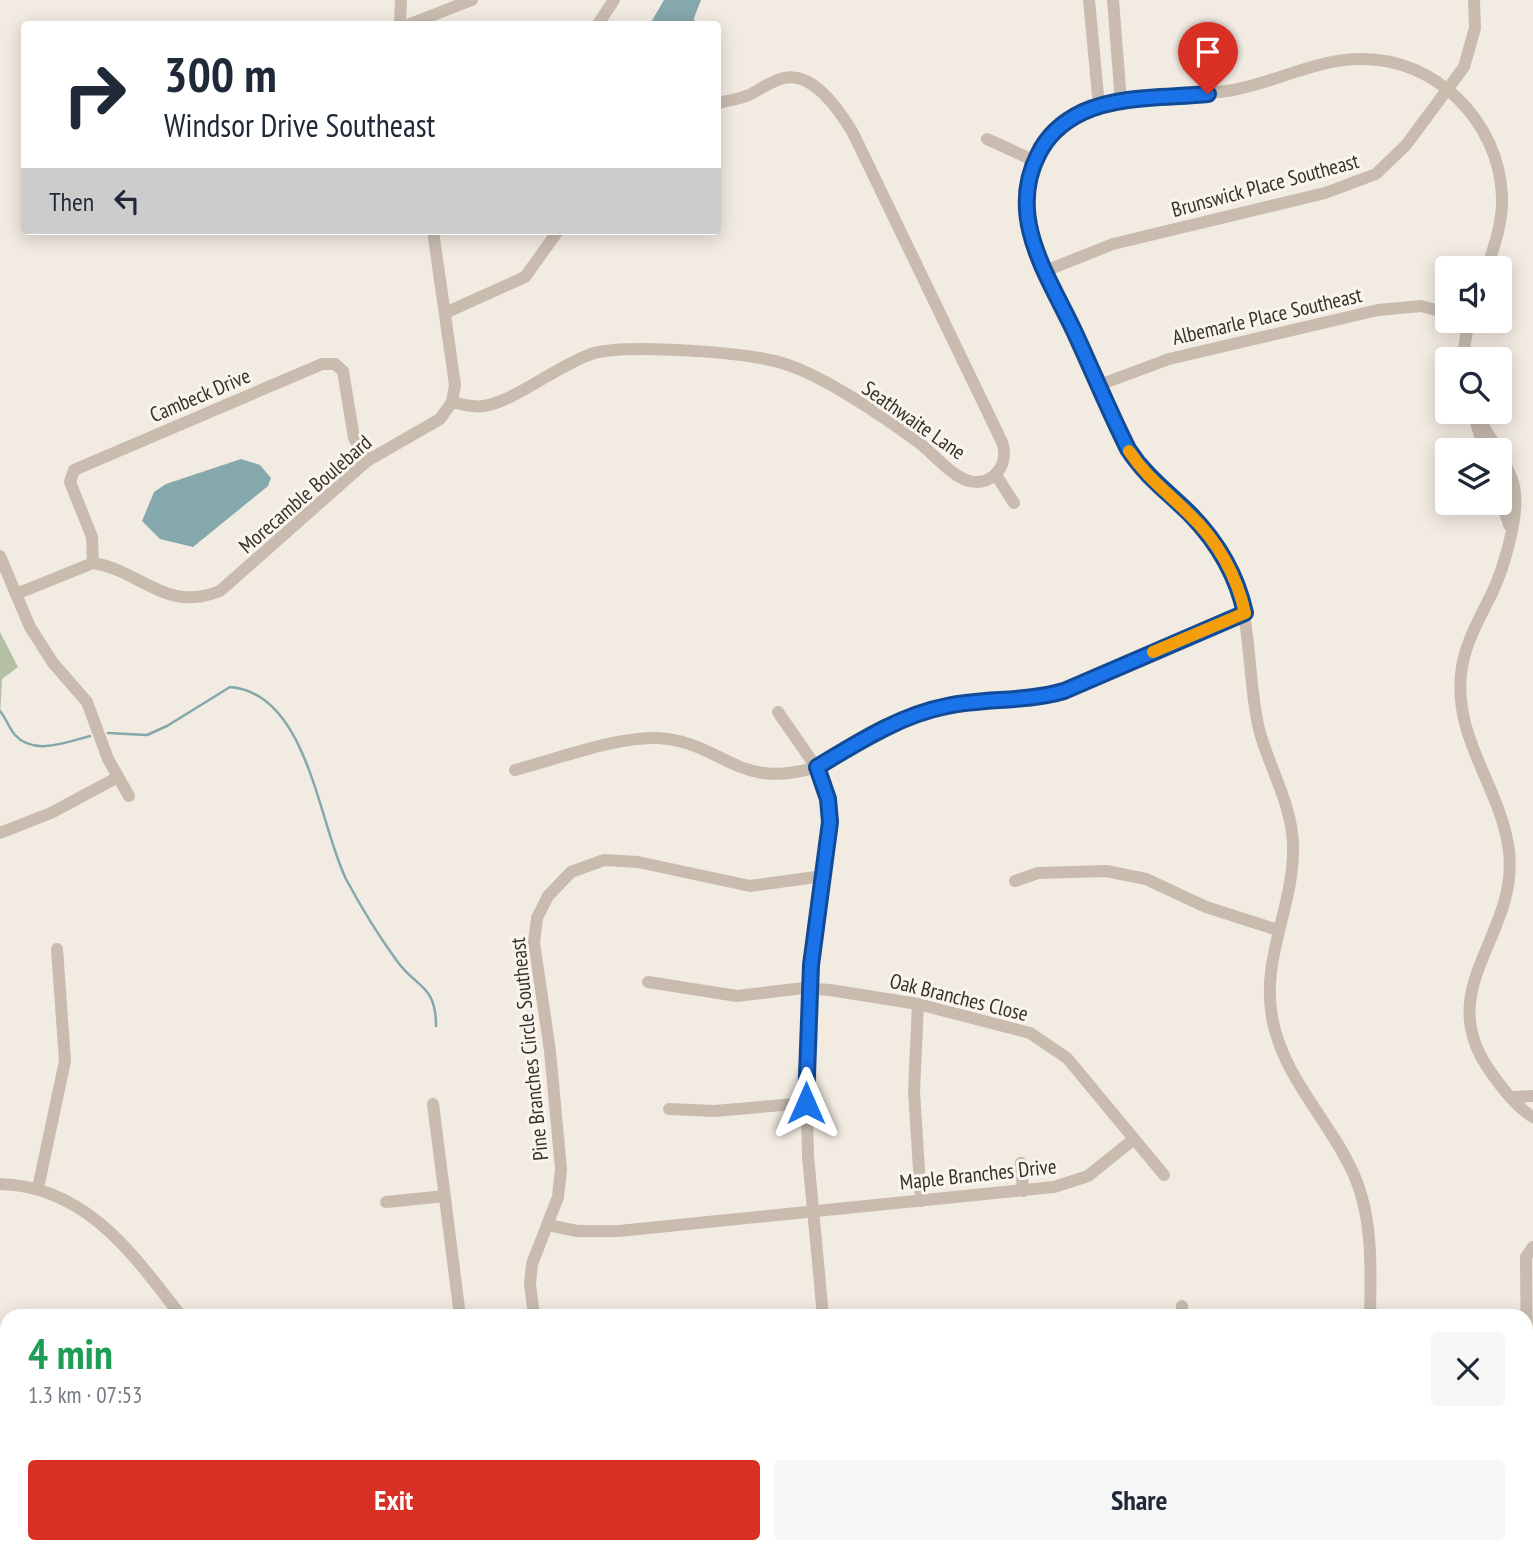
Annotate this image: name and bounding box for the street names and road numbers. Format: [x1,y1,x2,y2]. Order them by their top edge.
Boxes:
street label: Brunswick Place Southeast [1168,147,1362,223]
street label: Albemarle Place Southeast [1170,281,1365,351]
street label: Cambeck Drive [146,362,254,428]
street label: Seathwaite Lane [857,375,971,465]
street label: Morecamble Boulebard [233,429,377,559]
street label: Pine Branches Circle Southeast [504,936,554,1162]
street label: Oak Branches Close [887,967,1031,1027]
street label: Maple Branches Drive [898,1152,1058,1196]

